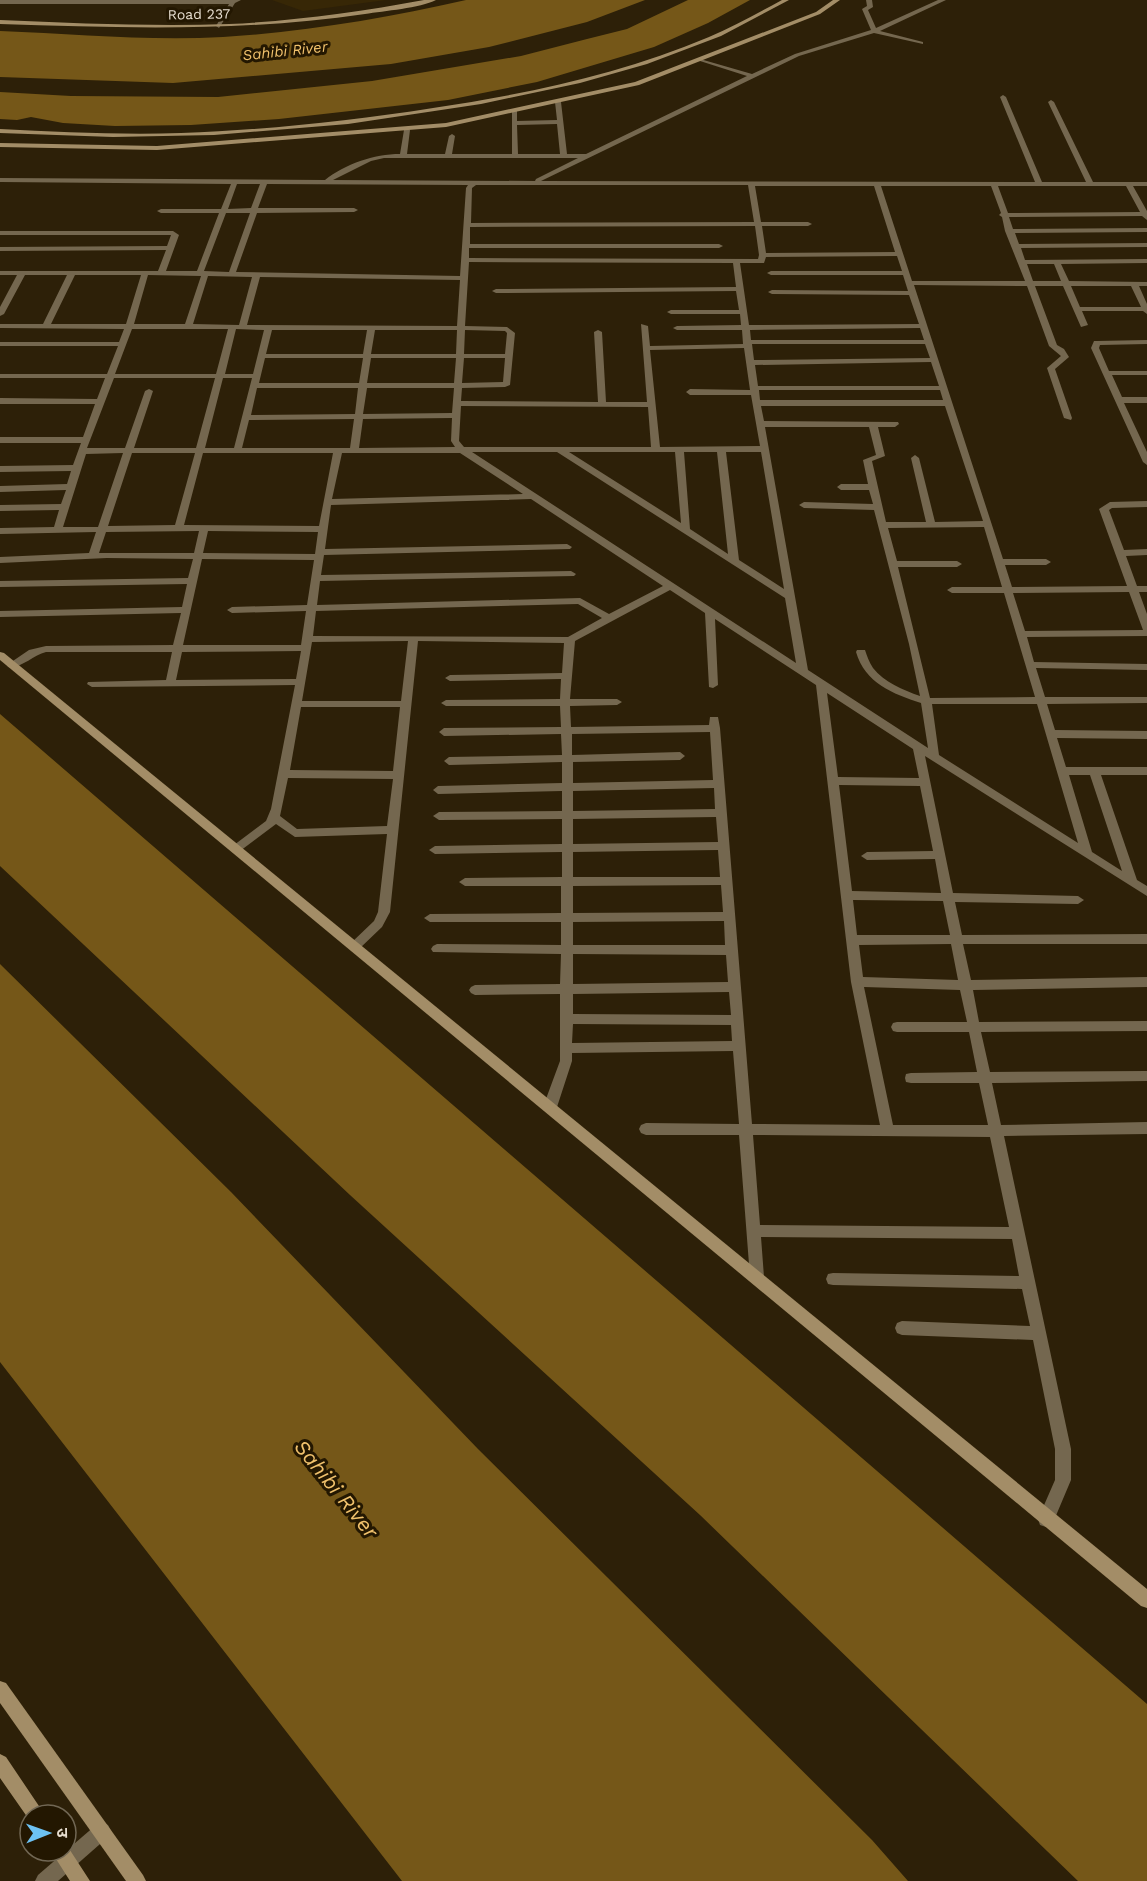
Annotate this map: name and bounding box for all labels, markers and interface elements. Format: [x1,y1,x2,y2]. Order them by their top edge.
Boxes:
street label: Road 237 [168,5,231,23]
water label: Sahibi River [242,37,330,64]
water label: Sahibi River [289,1434,384,1544]
north arrow [18,1803,78,1863]
text: उ [53,1828,72,1838]

